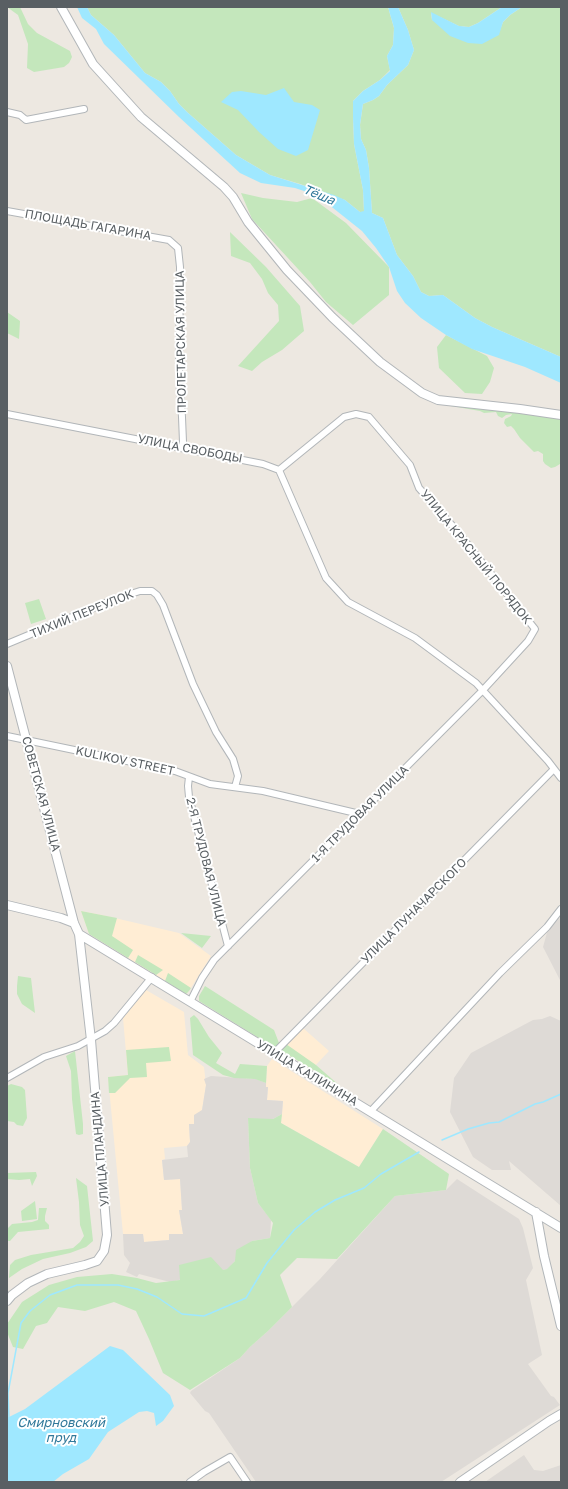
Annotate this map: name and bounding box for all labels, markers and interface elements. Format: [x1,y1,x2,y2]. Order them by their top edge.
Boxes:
water label: Тёша [301,181,337,209]
street label: ПЛОЩАДЬ ГАГАРИНА [24,207,152,243]
street label: ПРОЛЕТАРСКАЯ УЛИЦА [173,270,189,414]
street label: УЛИЦА СВОБОДЫ [136,432,244,466]
street label: УЛИЦА КРАСНЫЙ ПОРЯДОК [417,487,535,627]
street label: ТИХИЙ ПЕРЕУЛОК [28,587,136,641]
street label: СОВЕТСКАЯ УЛИЦА [19,735,63,853]
street label: KULIKOV STREET [74,743,176,779]
street label: 1-Я ТРУДОВАЯ УЛИЦА [308,762,412,866]
street label: 2-Я ТРУДОВАЯ УЛИЦА [183,796,229,928]
street label: УЛИЦА ЛУНАЧАРСКОГО [358,855,470,967]
street label: УЛИЦА КАЛИНИНА [254,1037,360,1109]
street label: УЛИЦА ПЛАНДИНА [88,1091,112,1207]
water label: Смирновский пруд [17,1415,105,1446]

